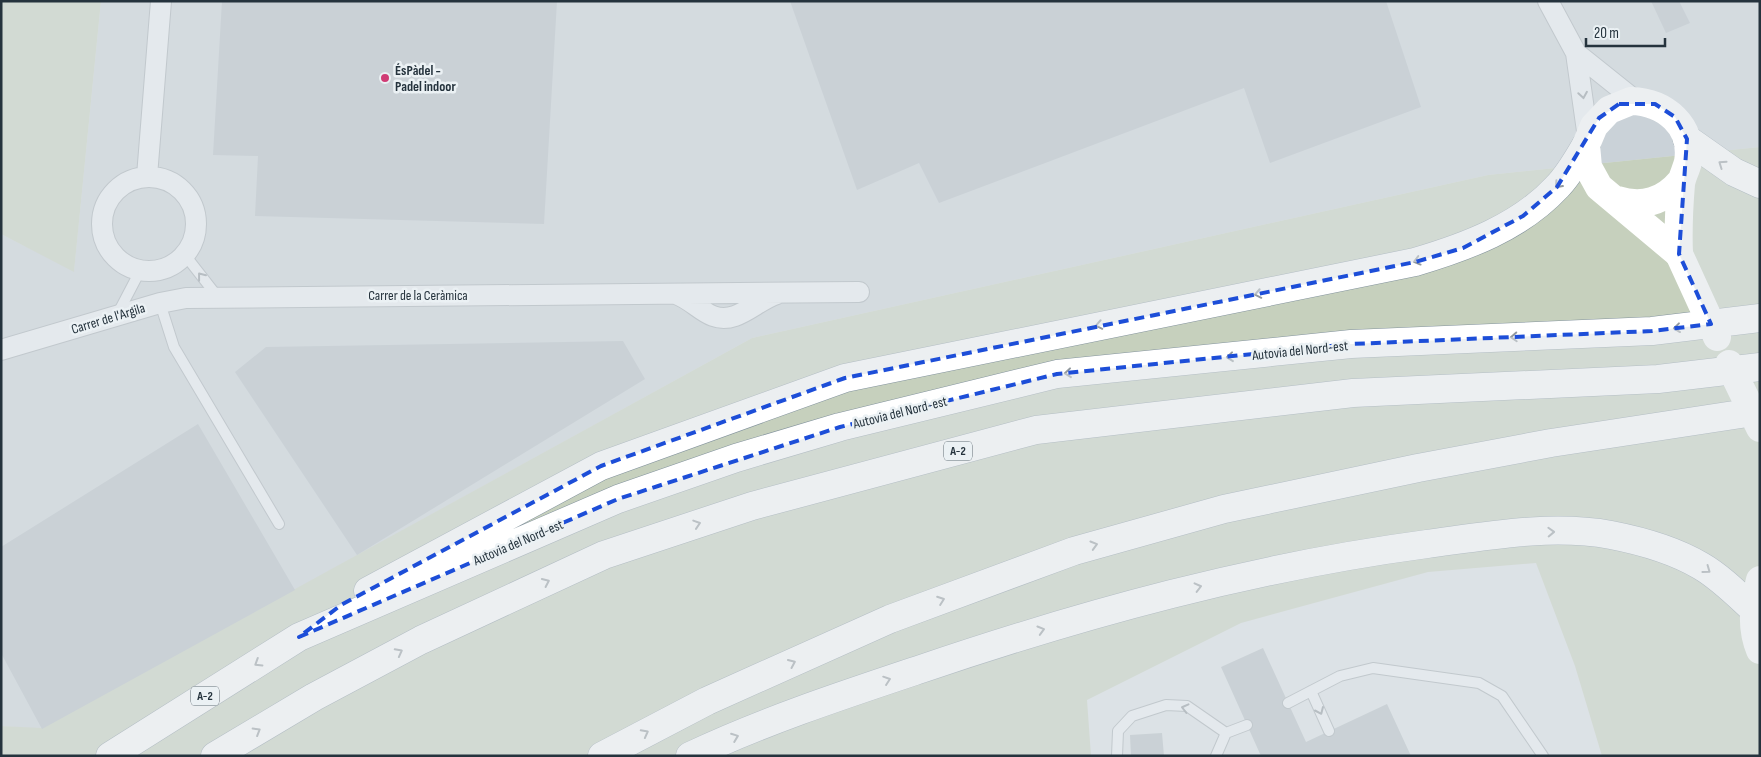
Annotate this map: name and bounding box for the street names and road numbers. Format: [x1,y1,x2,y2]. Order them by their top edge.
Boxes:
street label: Carrer de la Ceràmica [368,287,468,304]
street label: Carrer de l'Argila [69,299,147,338]
street label: Autovia del Nord-est [1250,337,1349,364]
street label: Autovia del Nord-est [850,393,949,433]
road number: A-2 [944,442,972,461]
street label: Autovia del Nord-est [470,516,566,569]
road number: A-2 [191,686,219,706]

